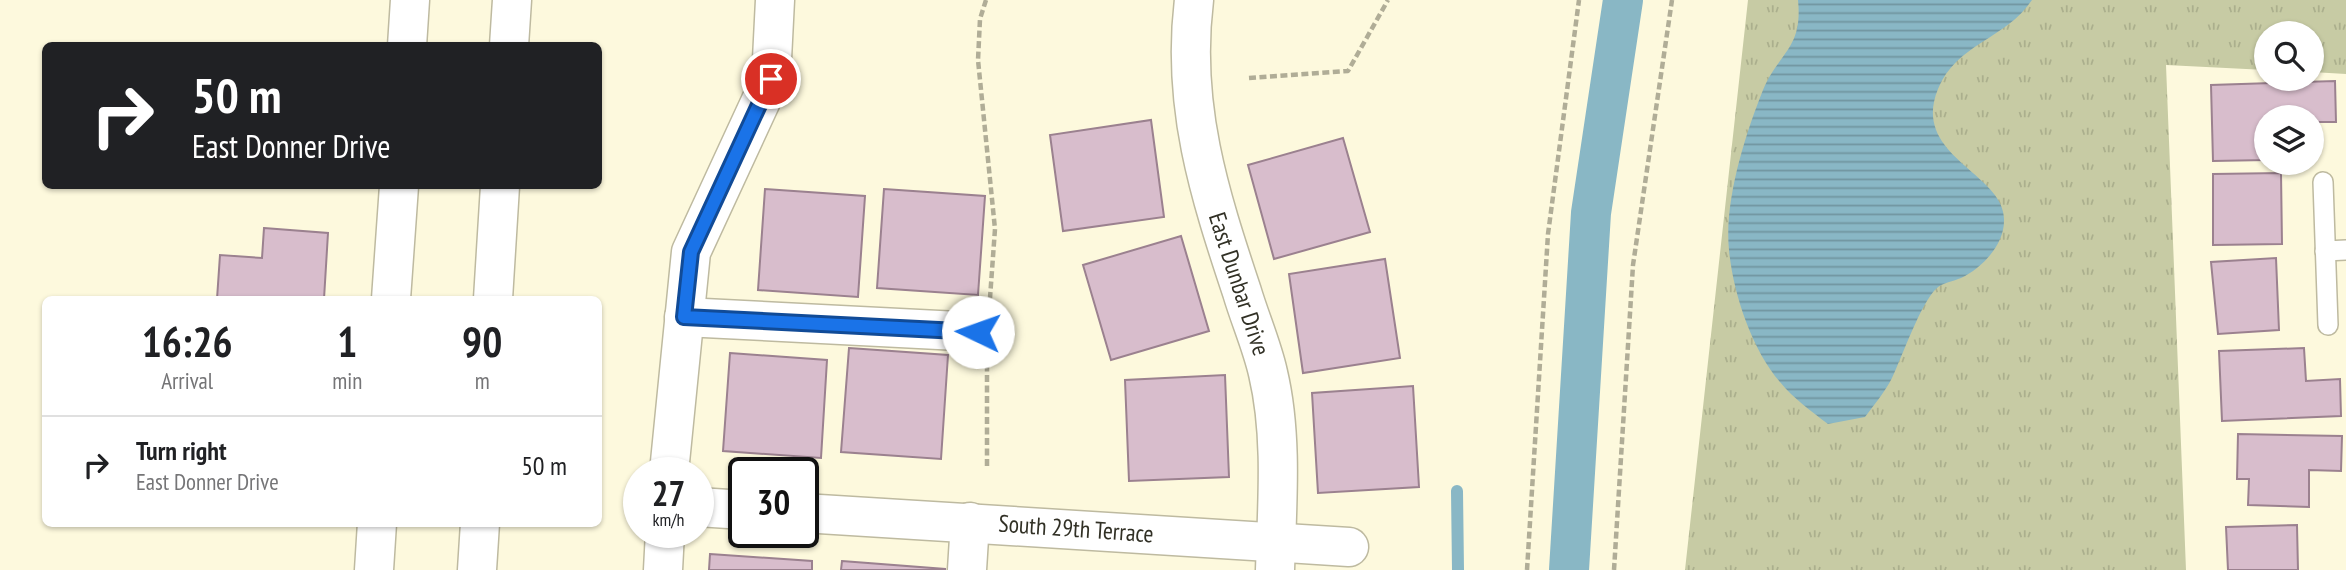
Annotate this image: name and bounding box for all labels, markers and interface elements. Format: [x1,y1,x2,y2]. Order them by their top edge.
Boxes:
map controls [2254,21,2324,175]
button: search [2254,21,2324,91]
pin [741,49,801,109]
icon: arrive [752,60,790,98]
text: 50 m [192,63,281,127]
icon: right [77,70,168,161]
button: layers [2254,105,2324,175]
text: East Donner Drive [192,125,391,167]
street label: East Dunbar Drive [1202,208,1277,359]
position arrow [941,295,1015,369]
text: 16:26 [142,314,233,369]
text: 1 [337,314,357,369]
text: 90 [462,314,502,369]
text: Arrival [161,366,213,395]
text: min [332,366,362,395]
text: m [475,366,490,395]
text: Turn right [136,434,227,467]
icon: right [77,446,115,484]
text: 50 m [521,449,567,482]
speed limit sign: 30 [728,457,819,548]
text: East Donner Drive [136,467,279,496]
text: 27 [652,470,685,516]
text: km/h [653,508,684,531]
street label: South 29th Terrace [997,508,1155,549]

